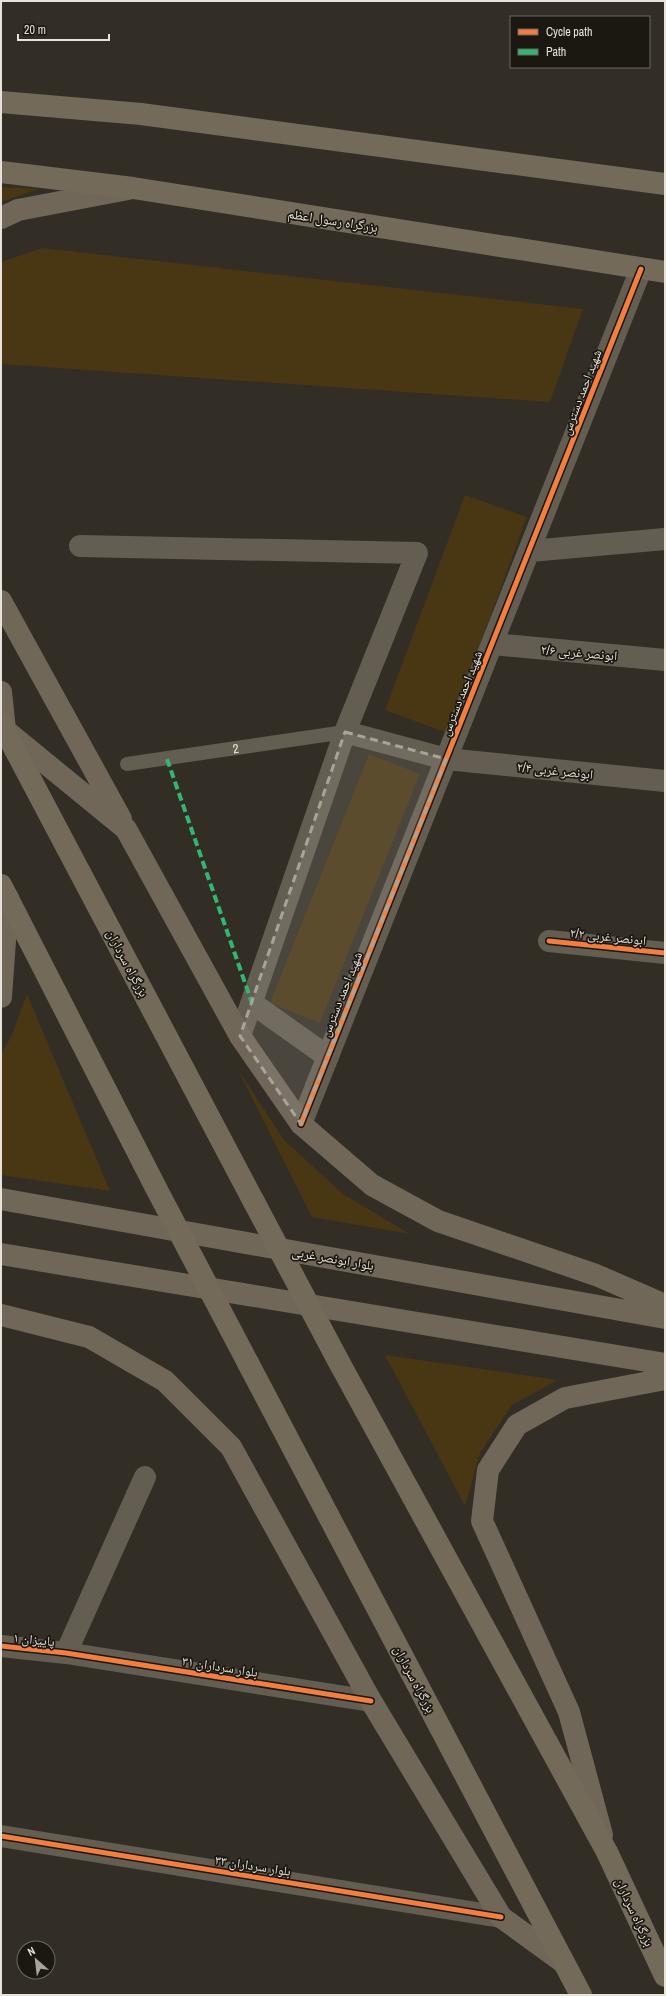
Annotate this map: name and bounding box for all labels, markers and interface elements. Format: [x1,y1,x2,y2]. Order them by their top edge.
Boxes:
scale bar [18,16,109,42]
legend [510,16,650,68]
text: 20 m [24,22,46,38]
text: Cycle path [546,24,593,40]
text: Path [546,44,566,60]
street label: بزرگراه رسول اعظم [287,205,379,236]
street label: شهید احمد دسترس [557,347,606,437]
street label: ابونصر غربی ۲/۶ [540,641,618,664]
street label: شهید احمد دسترس [437,648,486,738]
street label: 2 [232,740,240,757]
street label: ابونصر غربی ۲/۴ [516,758,594,783]
street label: ابونصر غربی ۲/۲ [569,924,647,949]
street label: بزرگراه سرداران [103,927,152,1000]
street label: شهید احمد دسترس [317,949,366,1039]
street label: بلوار ابونصر غربی [291,1243,375,1274]
street label: پاییزان ۱ [12,1629,56,1650]
street label: بزرگراه سرداران [390,1643,439,1716]
street label: بلوار سرداران ۳۱ [181,1652,259,1681]
street label: بلوار سرداران ۳۳ [214,1851,292,1880]
street label: بزرگراه سرداران [611,1875,658,1949]
north arrow [16,1940,56,1980]
text: N [25,1943,37,1959]

